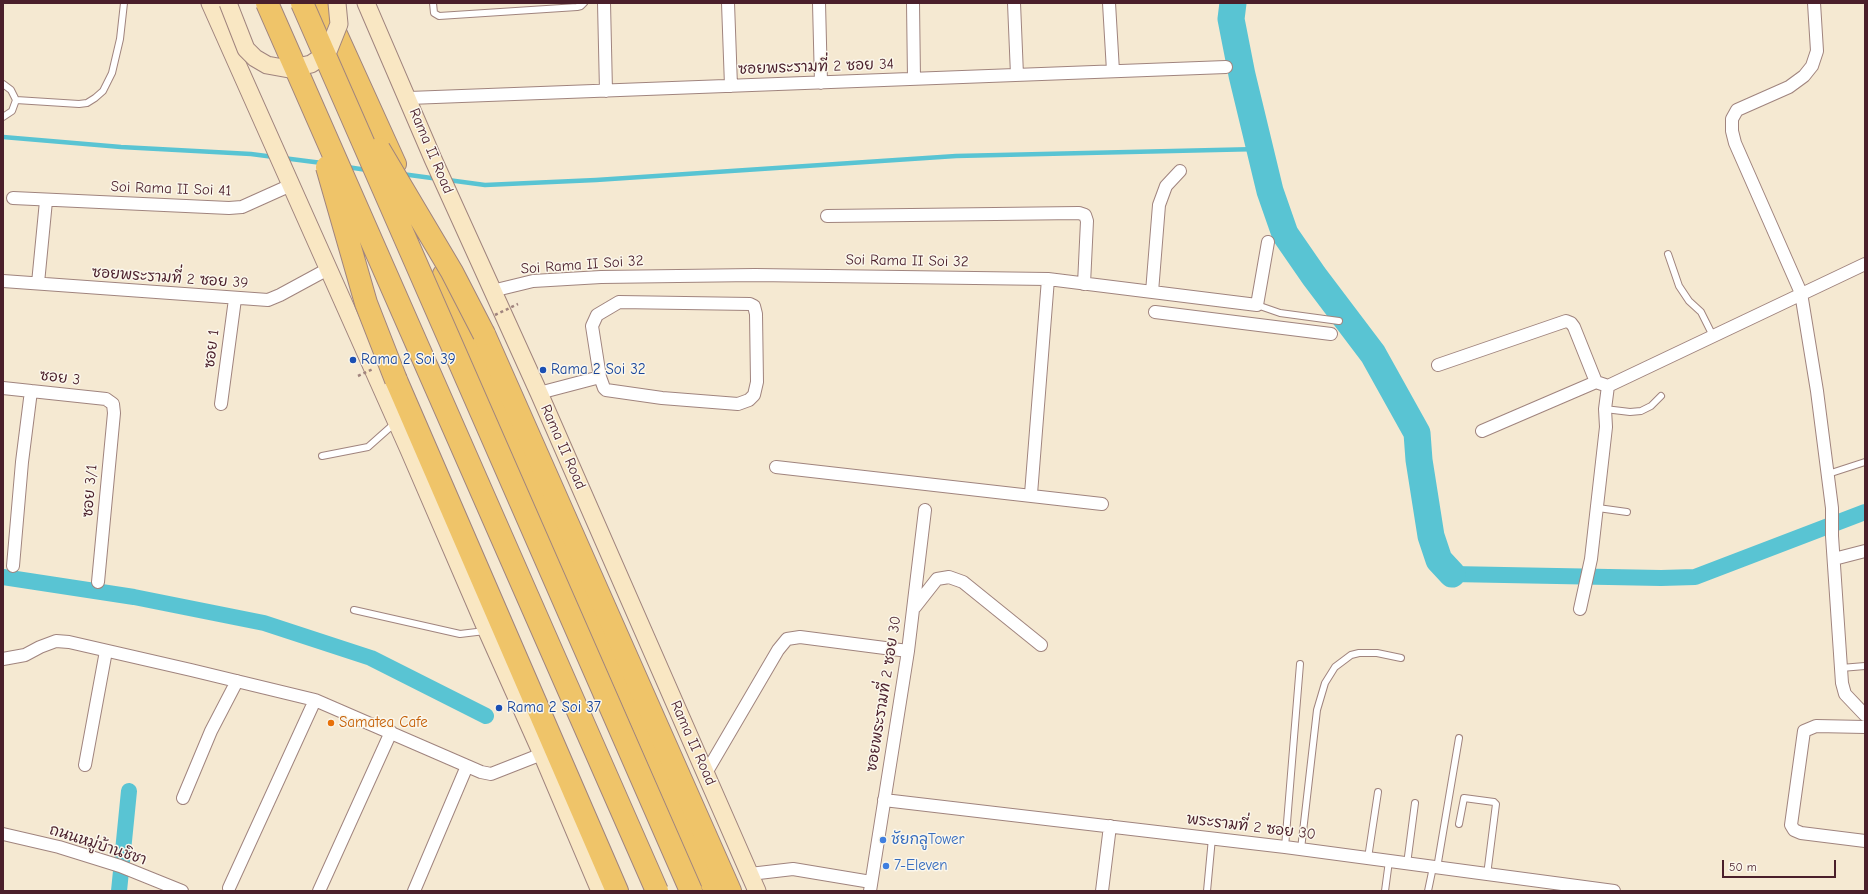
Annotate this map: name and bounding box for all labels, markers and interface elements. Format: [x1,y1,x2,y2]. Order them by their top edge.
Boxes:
street label: ซอยพระรามที่ 2 ซอย 34 [738,55,894,79]
street label: Rama II Road [405,106,457,196]
street label: Soi Rama II Soi 41 [110,178,232,200]
street label: Soi Rama II Soi 32 [845,251,969,271]
street label: Soi Rama II Soi 32 [520,252,644,278]
street label: ซอยพระรามที่ 2 ซอย 39 [91,264,249,292]
street label: ซอย 1 [201,329,223,369]
place label: Rama 2 Soi 39 [361,351,456,369]
marker: Rama 2 Soi 39 [348,355,358,365]
place label: Rama 2 Soi 32 [551,361,646,379]
marker: Rama 2 Soi 32 [538,365,548,375]
street label: ซอย 3 [39,367,81,389]
street label: Rama II Road [536,402,590,492]
street label: ซอย 3/1 [79,464,101,518]
street label: ซอยพระรามที่ 2 ซอย 30 [863,615,905,773]
street label: Rama II Road [666,698,720,788]
place label: Rama 2 Soi 37 [507,699,601,717]
marker: Rama 2 Soi 37 [494,703,504,713]
place label: Samatea Cafe [339,714,428,732]
marker: Samatea Cafe [326,718,336,728]
street label: พระรามที่ 2 ซอย 30 [1185,810,1317,844]
street label: ถนนหมู่บ้านชิชา [47,821,149,869]
place label: ชัยกลูTower [891,831,965,849]
marker: ชัยกลูTower [878,835,888,845]
scale bar [1724,852,1838,878]
place label: 7-Eleven [894,857,948,875]
text: 50 m [1729,860,1757,874]
marker: 7-Eleven [881,861,891,871]

